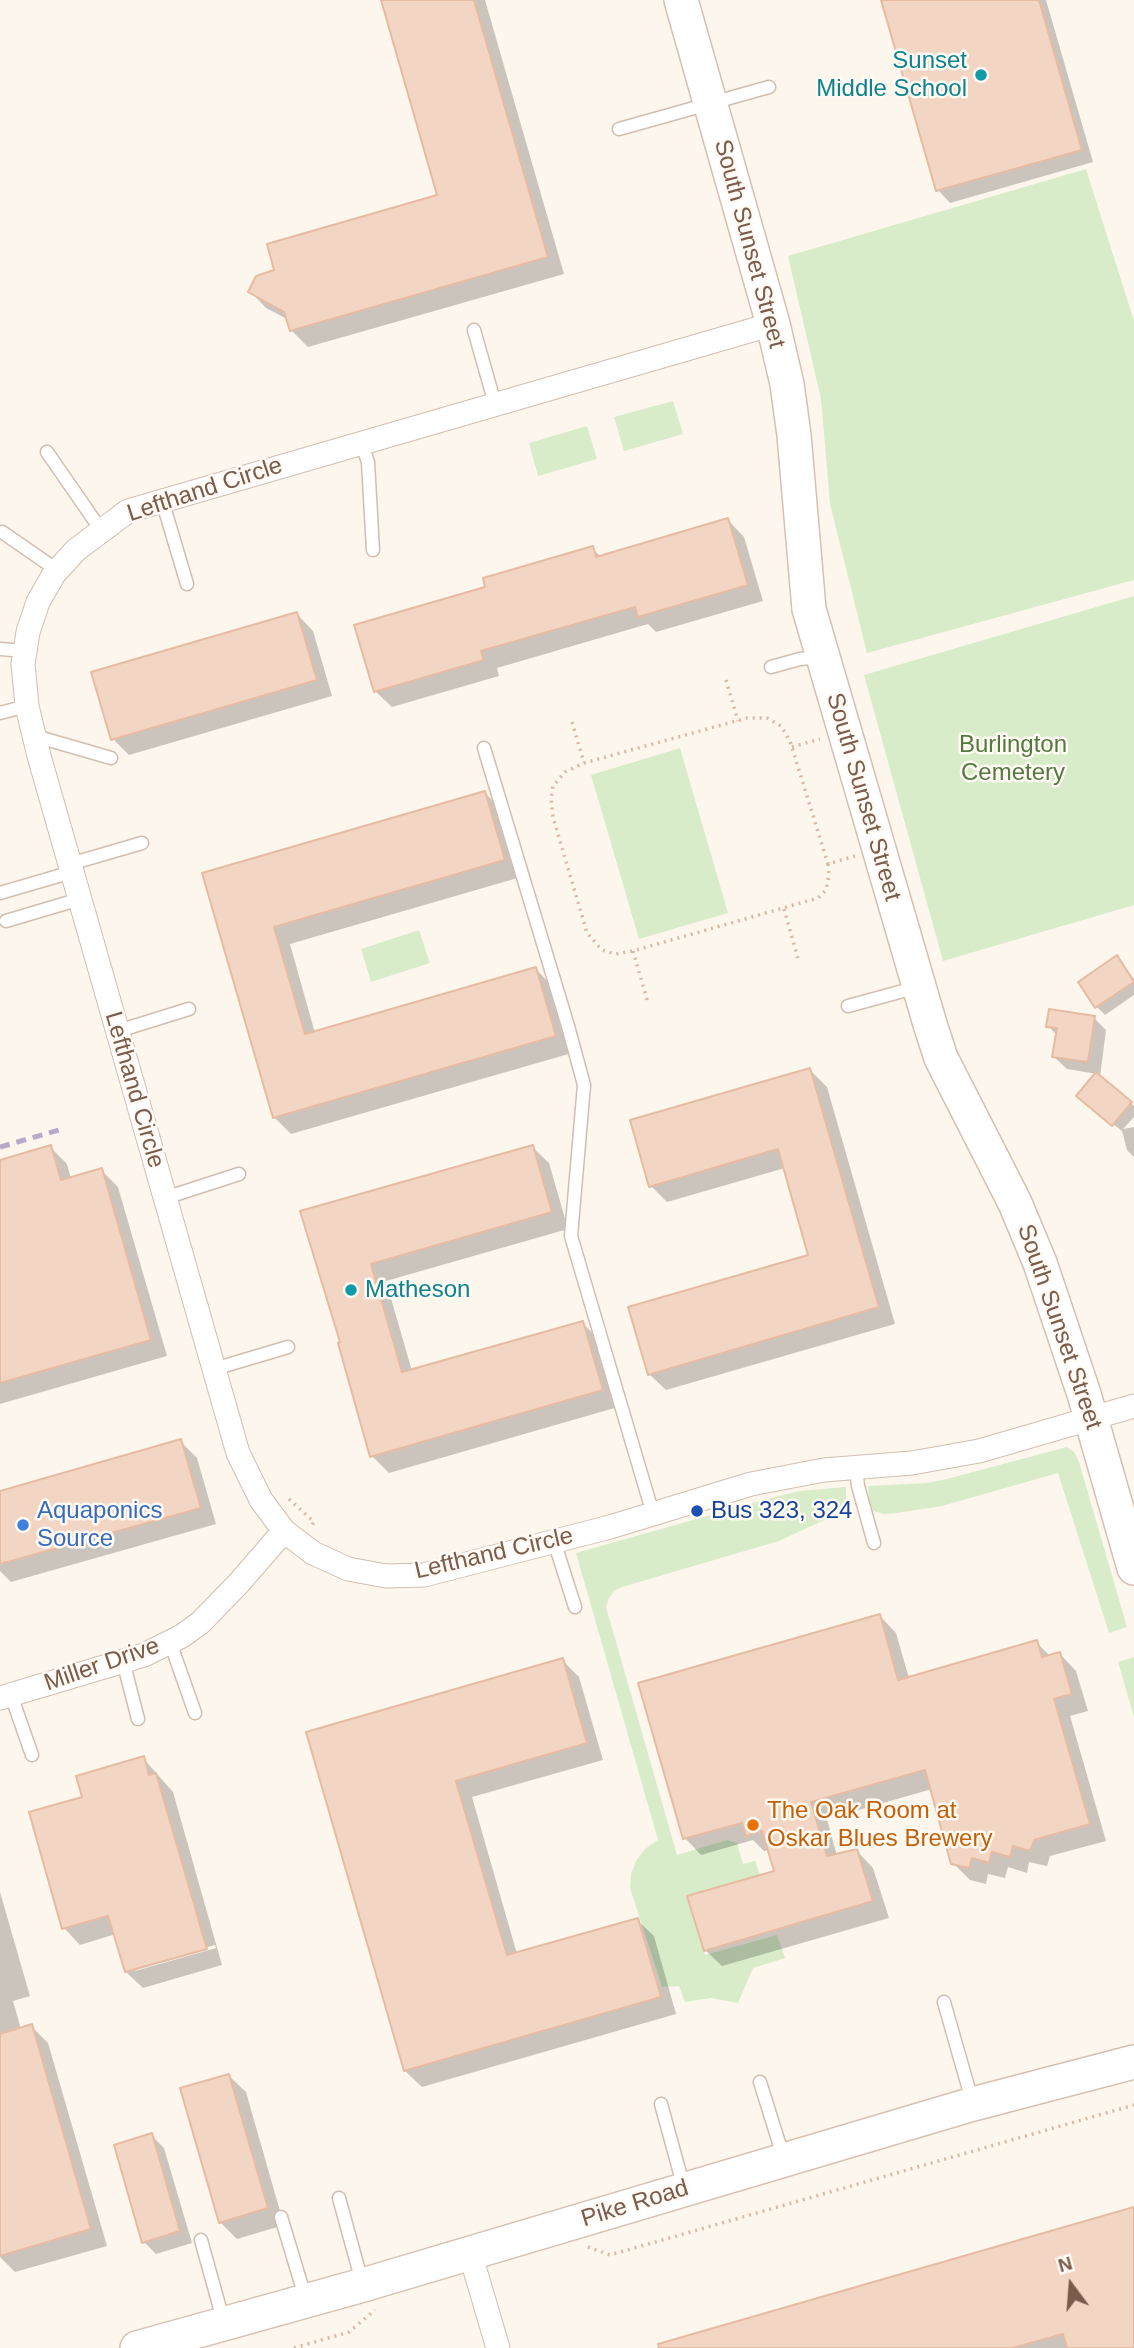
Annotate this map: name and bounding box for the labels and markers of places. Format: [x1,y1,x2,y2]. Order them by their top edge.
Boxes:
place label: Sunset Middle School [816,47,967,103]
marker: Sunset Middle School [973,67,989,83]
place label: Matheson [365,1276,470,1304]
marker: Matheson [343,1282,359,1298]
place label: Aquaponics Source [37,1497,162,1553]
place label: Bus 323, 324 [711,1497,852,1525]
marker: Bus 323, 324 [689,1503,705,1519]
marker: Aquaponics Source [15,1517,31,1533]
place label: The Oak Room at Oskar Blues Brewery [767,1797,992,1853]
marker: The Oak Room at Oskar Blues Brewery [745,1817,761,1833]

